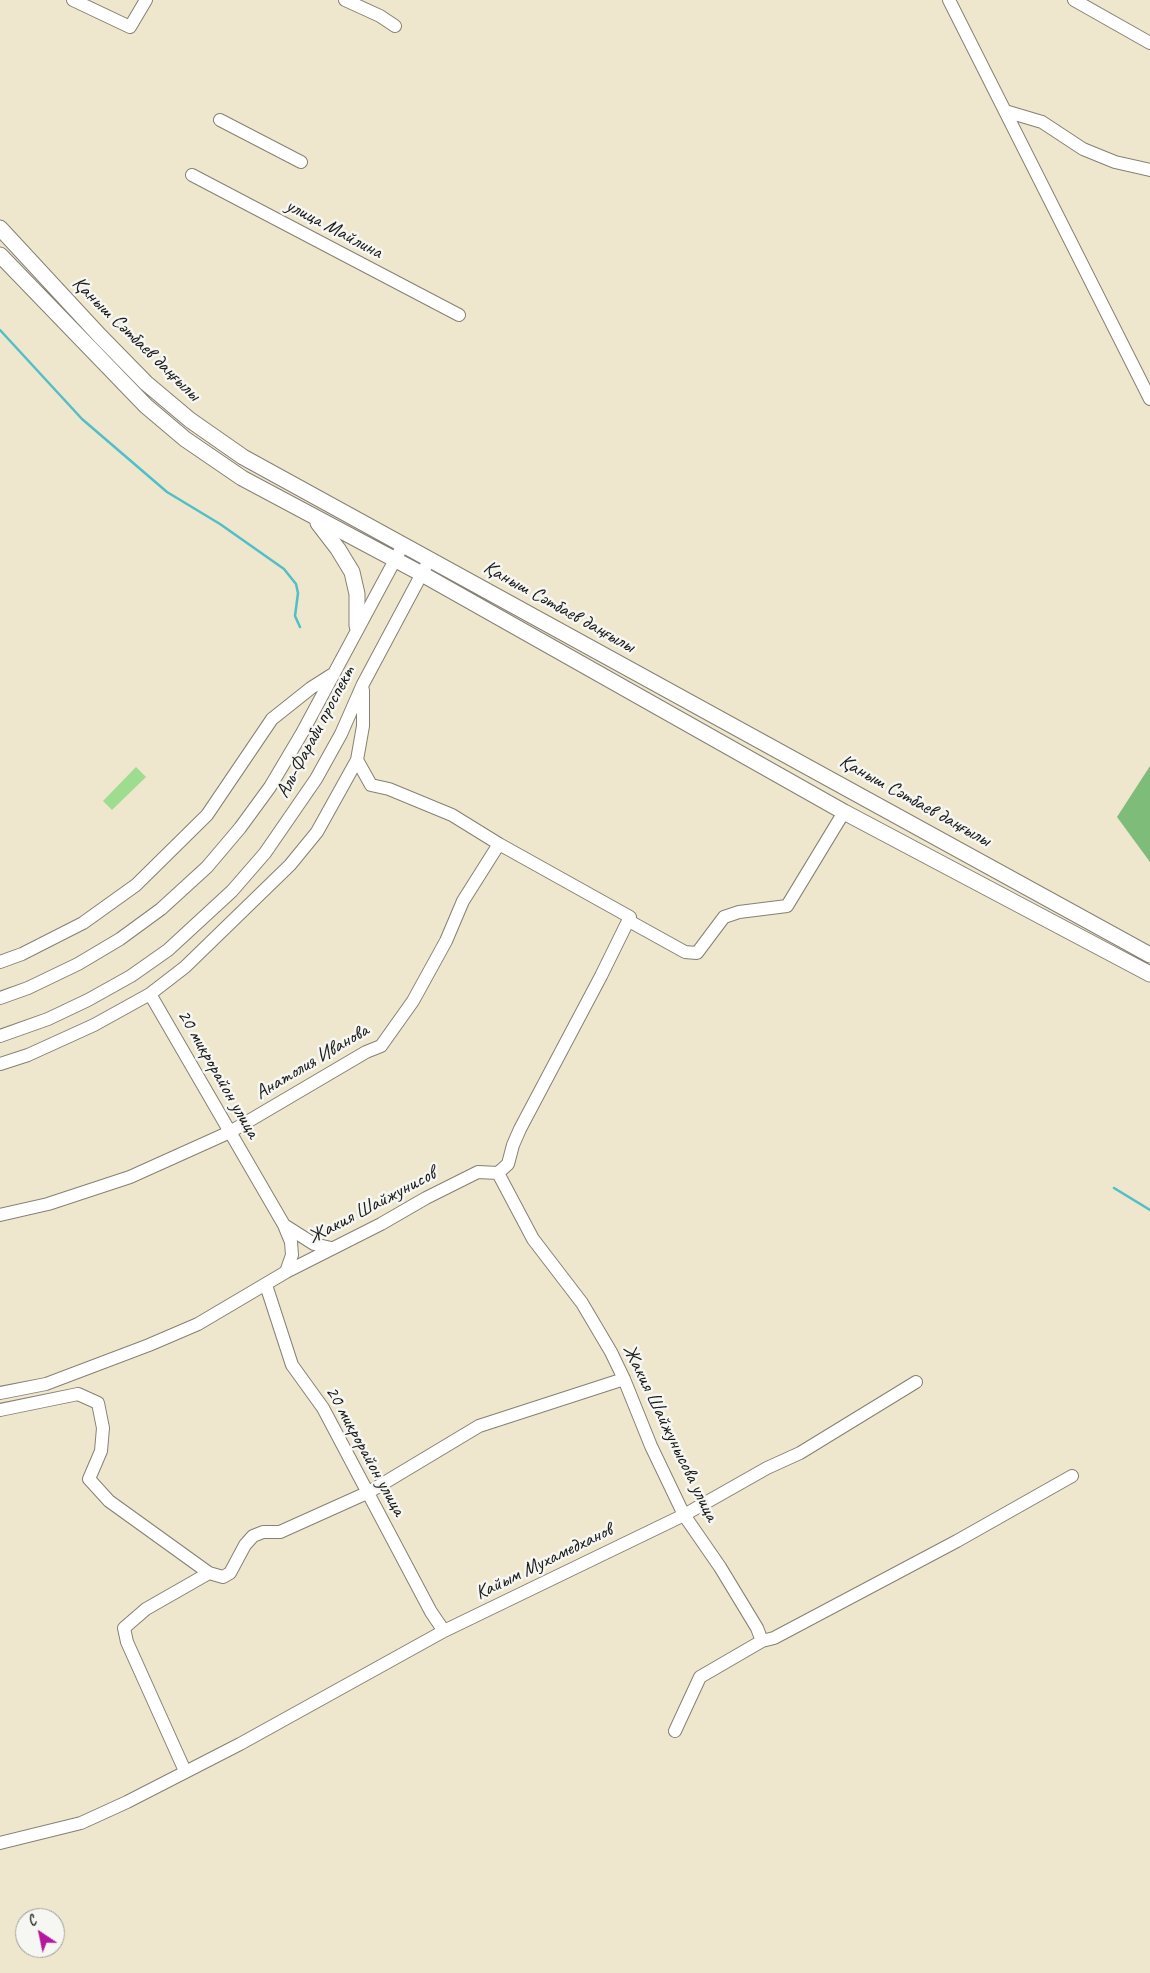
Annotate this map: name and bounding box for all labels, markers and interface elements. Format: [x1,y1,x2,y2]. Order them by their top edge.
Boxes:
street label: улица Майлина [282,194,386,264]
street label: Қаныш Сәтбаев даңғылы [67,272,205,406]
street label: Қаныш Сәтбаев даңғылы [479,555,639,659]
street label: Аль-Фараби проспект [271,662,361,802]
street label: Қаныш Сәтбаев даңғылы [835,749,995,853]
street label: 20 микрорайон улица [171,1005,265,1143]
street label: Анатолия Иванова [251,1019,373,1105]
street label: Жакия Шайжунисов [304,1162,440,1250]
street label: Жакия Шайжунысова улица [617,1341,723,1525]
street label: 20 микрорайон улица [319,1382,411,1520]
street label: Кайым Мухамедханов [471,1518,617,1606]
north arrow [15,1908,65,1958]
text: С [24,1912,39,1930]

